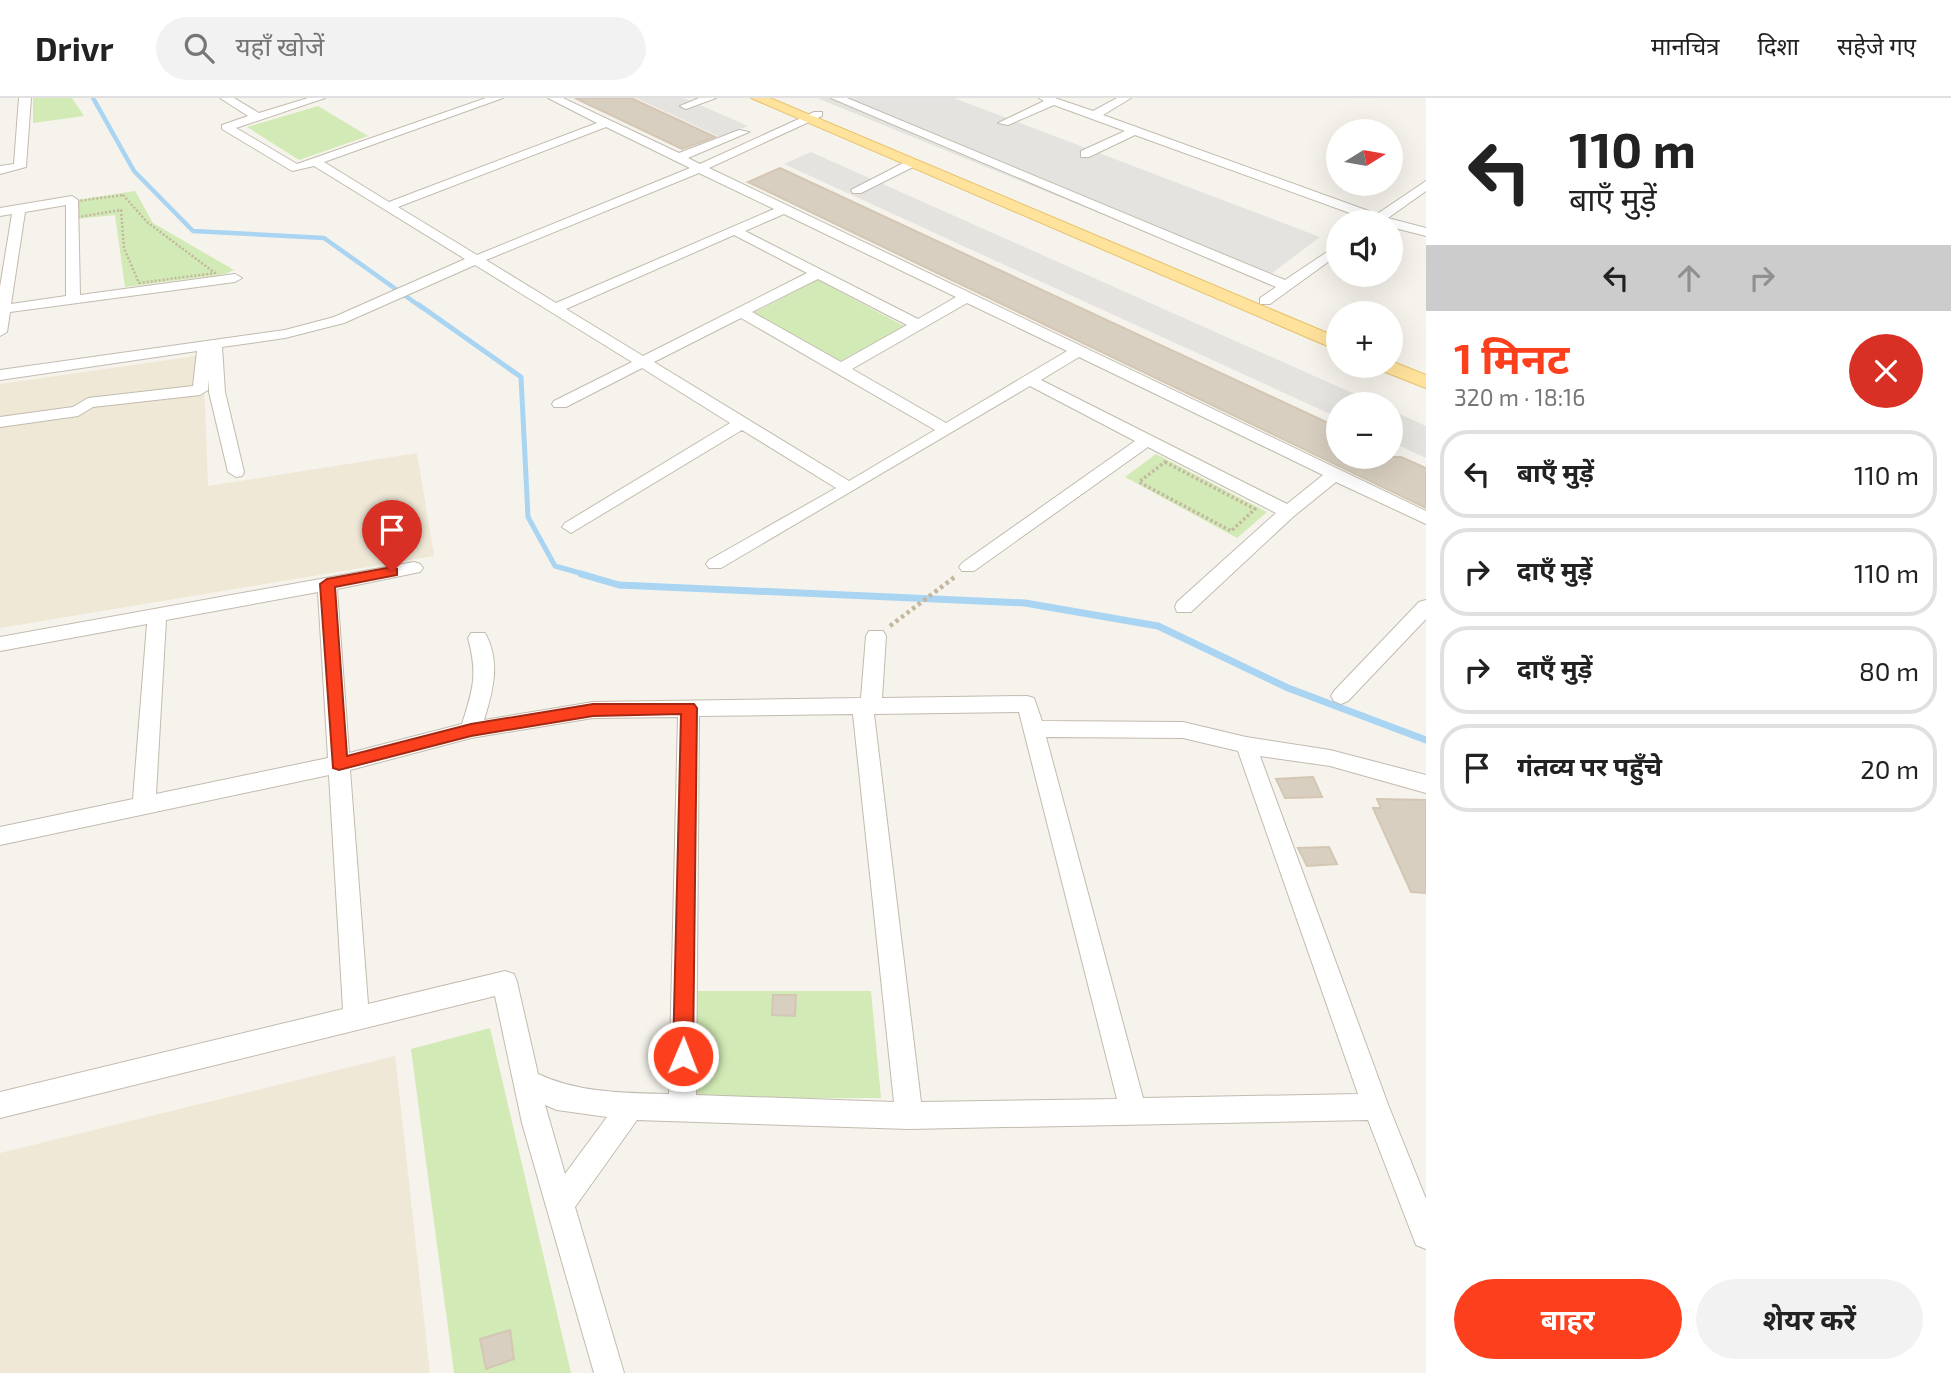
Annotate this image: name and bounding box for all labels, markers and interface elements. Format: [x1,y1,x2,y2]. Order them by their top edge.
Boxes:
search box [156,17,646,80]
text: Drivr [35,28,114,68]
icon: search [180,29,218,67]
text: यहाँ खोजें [236,30,324,61]
text: मानचित्र [1651,31,1720,60]
text: दिशा [1758,31,1799,60]
text: सहेजे गए [1837,31,1916,60]
north arrow [1326,119,1404,196]
map controls [1326,119,1403,469]
text: 110 m [1569,119,1696,178]
icon: left [1454,126,1545,217]
text: बाएँ मुड़ें [1569,179,1657,217]
button: sound [1326,210,1403,287]
icon: left [1597,259,1635,297]
icon: ahead [1670,259,1708,297]
icon: right [1743,259,1781,297]
button: + [1326,301,1403,378]
text: 1 मिनट [1454,332,1569,382]
button: close [1849,334,1923,408]
text: 320 m · 18:16 [1454,383,1585,411]
button: − [1326,392,1403,469]
icon: left [1458,455,1496,493]
text: बाएँ मुड़ें [1517,456,1594,487]
text: 110 m [1854,459,1919,490]
pin [362,500,422,572]
icon: arrive [373,511,411,549]
icon: right [1458,553,1496,591]
text: दाएँ मुड़ें [1517,554,1592,585]
text: 110 m [1854,557,1919,588]
icon: right [1458,651,1496,689]
text: दाएँ मुड़ें [1517,652,1592,683]
text: 80 m [1859,655,1919,686]
icon: arrive [1458,749,1496,787]
text: गंतव्य पर पहुँचे [1517,750,1662,781]
text: 20 m [1860,753,1919,784]
position arrow [646,1019,720,1093]
button: बाहर [1454,1279,1682,1359]
button: शेयर करें [1696,1279,1923,1359]

